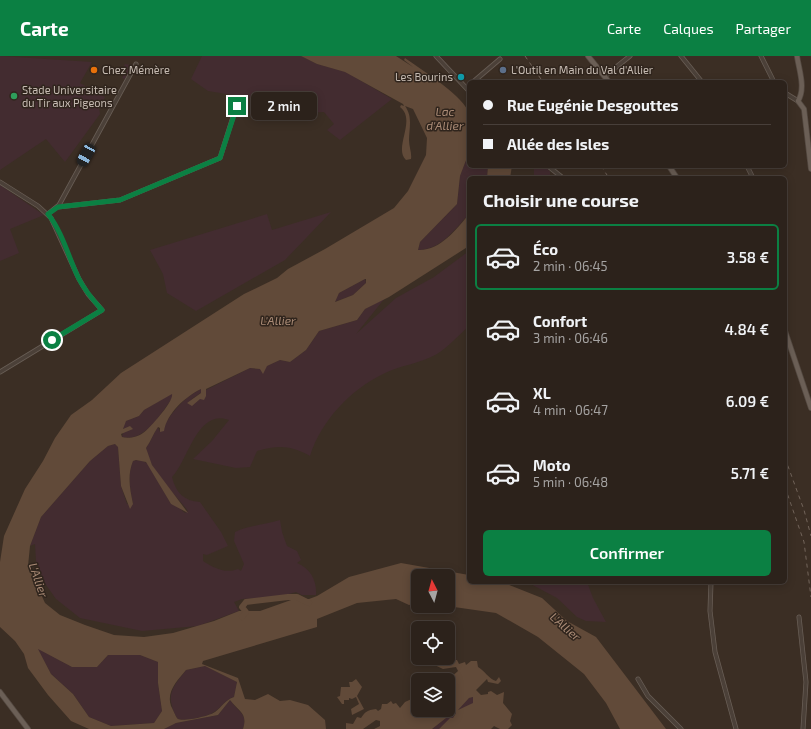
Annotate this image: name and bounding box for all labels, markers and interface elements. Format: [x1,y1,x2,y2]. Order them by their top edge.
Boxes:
text: Carte [20,17,69,40]
text: Carte [607,20,641,37]
text: Calques [663,20,714,37]
text: Partager [736,20,791,37]
place label: Chez Mémère [102,63,170,76]
place label: L'Outil en Main du Val d'Allier [511,63,654,76]
marker: Chez Mémère [89,65,99,75]
marker: L'Outil en Main du Val d'Allier [498,65,508,75]
place label: Les Bourins [395,70,453,83]
marker: Les Bourins [456,72,466,82]
place label: Stade Universitaire du Tir aux Pigeons [22,83,117,109]
marker: Stade Universitaire du Tir aux Pigeons [9,91,19,101]
callout: 2 min [251,92,317,120]
text: Rue Eugénie Desgouttes [507,96,679,114]
route end [228,97,246,115]
text: 2 min [268,98,300,114]
water label: Lac d'Allier [426,104,464,132]
text: Allée des Isles [507,135,609,153]
car [75,142,97,168]
text: Choisir une course [483,189,639,211]
icon: car [485,239,521,275]
text: Éco [533,240,558,258]
text: 3.58 € [727,248,769,266]
text: 2 min · 06:45 [533,258,608,274]
icon: car [485,311,521,347]
text: Confort [533,312,587,330]
water label: L'Allier [260,313,296,327]
text: 4.84 € [724,320,769,338]
text: 3 min · 06:46 [533,330,608,346]
route start [43,331,61,349]
icon: car [485,383,521,419]
text: XL [533,384,551,402]
text: 6.09 € [726,392,769,410]
text: 4 min · 06:47 [533,402,608,418]
icon: car [485,455,521,491]
text: Moto [533,456,571,474]
text: 5.71 € [731,464,769,482]
text: 5 min · 06:48 [533,474,608,490]
button: Confirmer [483,530,771,576]
water label: L'Allier [27,561,51,599]
north arrow [411,569,455,613]
map controls [411,569,455,717]
water label: L'Allier [548,609,584,643]
button: locate [411,621,455,665]
button: layers [411,673,455,717]

